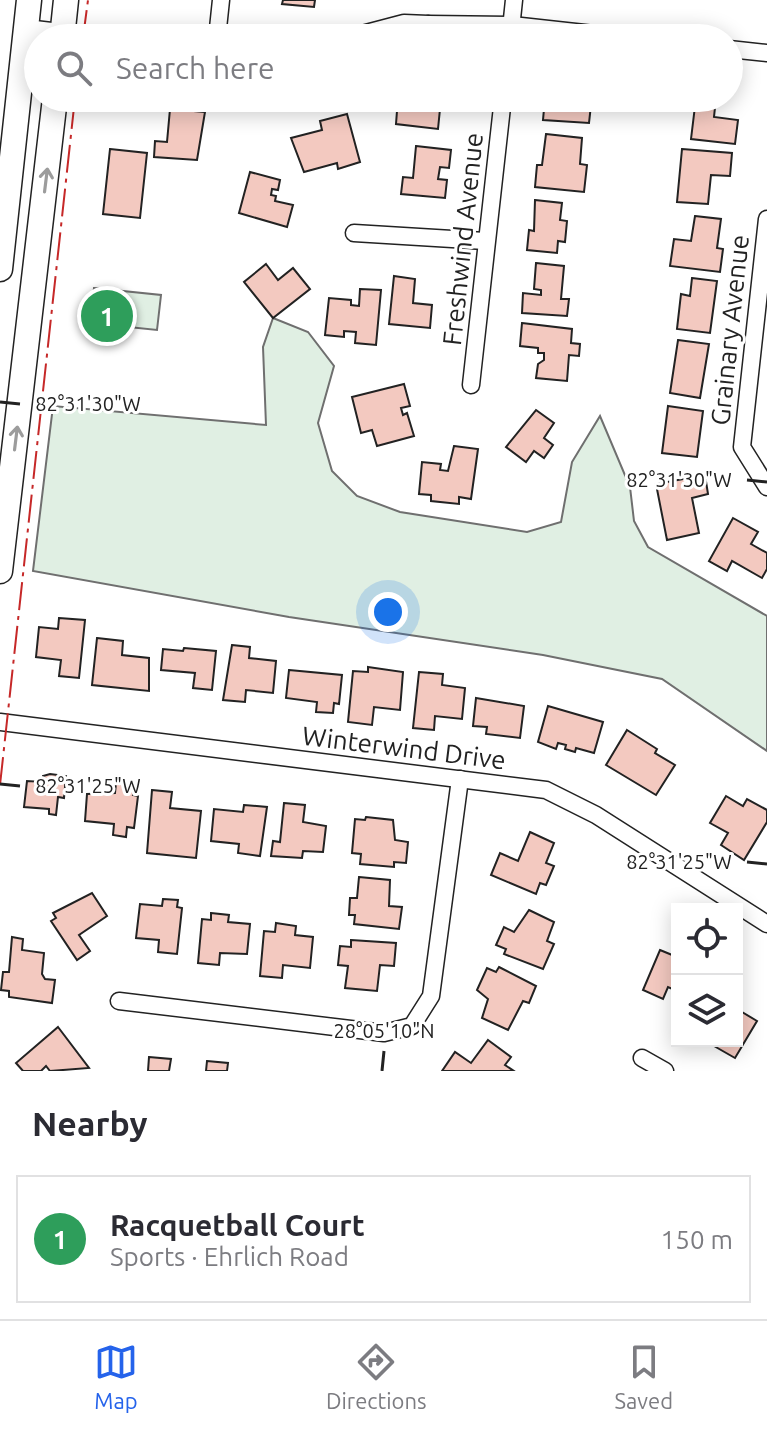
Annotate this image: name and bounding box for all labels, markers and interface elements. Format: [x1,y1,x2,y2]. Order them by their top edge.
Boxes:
search box [24,24,743,112]
icon: search [52,46,96,90]
text: Search here [116,51,275,85]
street label: Freshwind Avenue [437,131,488,347]
one-way arrow [39,168,54,193]
street label: Grainary Avenue [705,233,754,427]
pin: 1 [81,286,133,346]
text: 82°31'30"W [35,392,141,415]
one-way arrow [9,426,24,451]
text: 82°31'30"W [626,468,732,491]
your location [368,592,408,632]
street label: Winterwind Drive [301,721,507,774]
text: 82°31'25"W [35,774,141,797]
text: 82°31'25"W [626,850,732,873]
map controls [671,903,743,1047]
button: locate [671,903,743,975]
button: layers [671,975,743,1047]
text: 28°05'10"N [333,1019,435,1042]
text: Nearby [32,1104,147,1142]
text: Racquetball Court [110,1208,365,1242]
text: 1 [53,1225,67,1254]
text: 150 m [661,1225,733,1254]
text: Sports · Ehrlich Road [110,1242,349,1271]
tab: Map [94,1340,138,1413]
tab: Directions [326,1340,427,1413]
tab: Saved [614,1340,673,1413]

